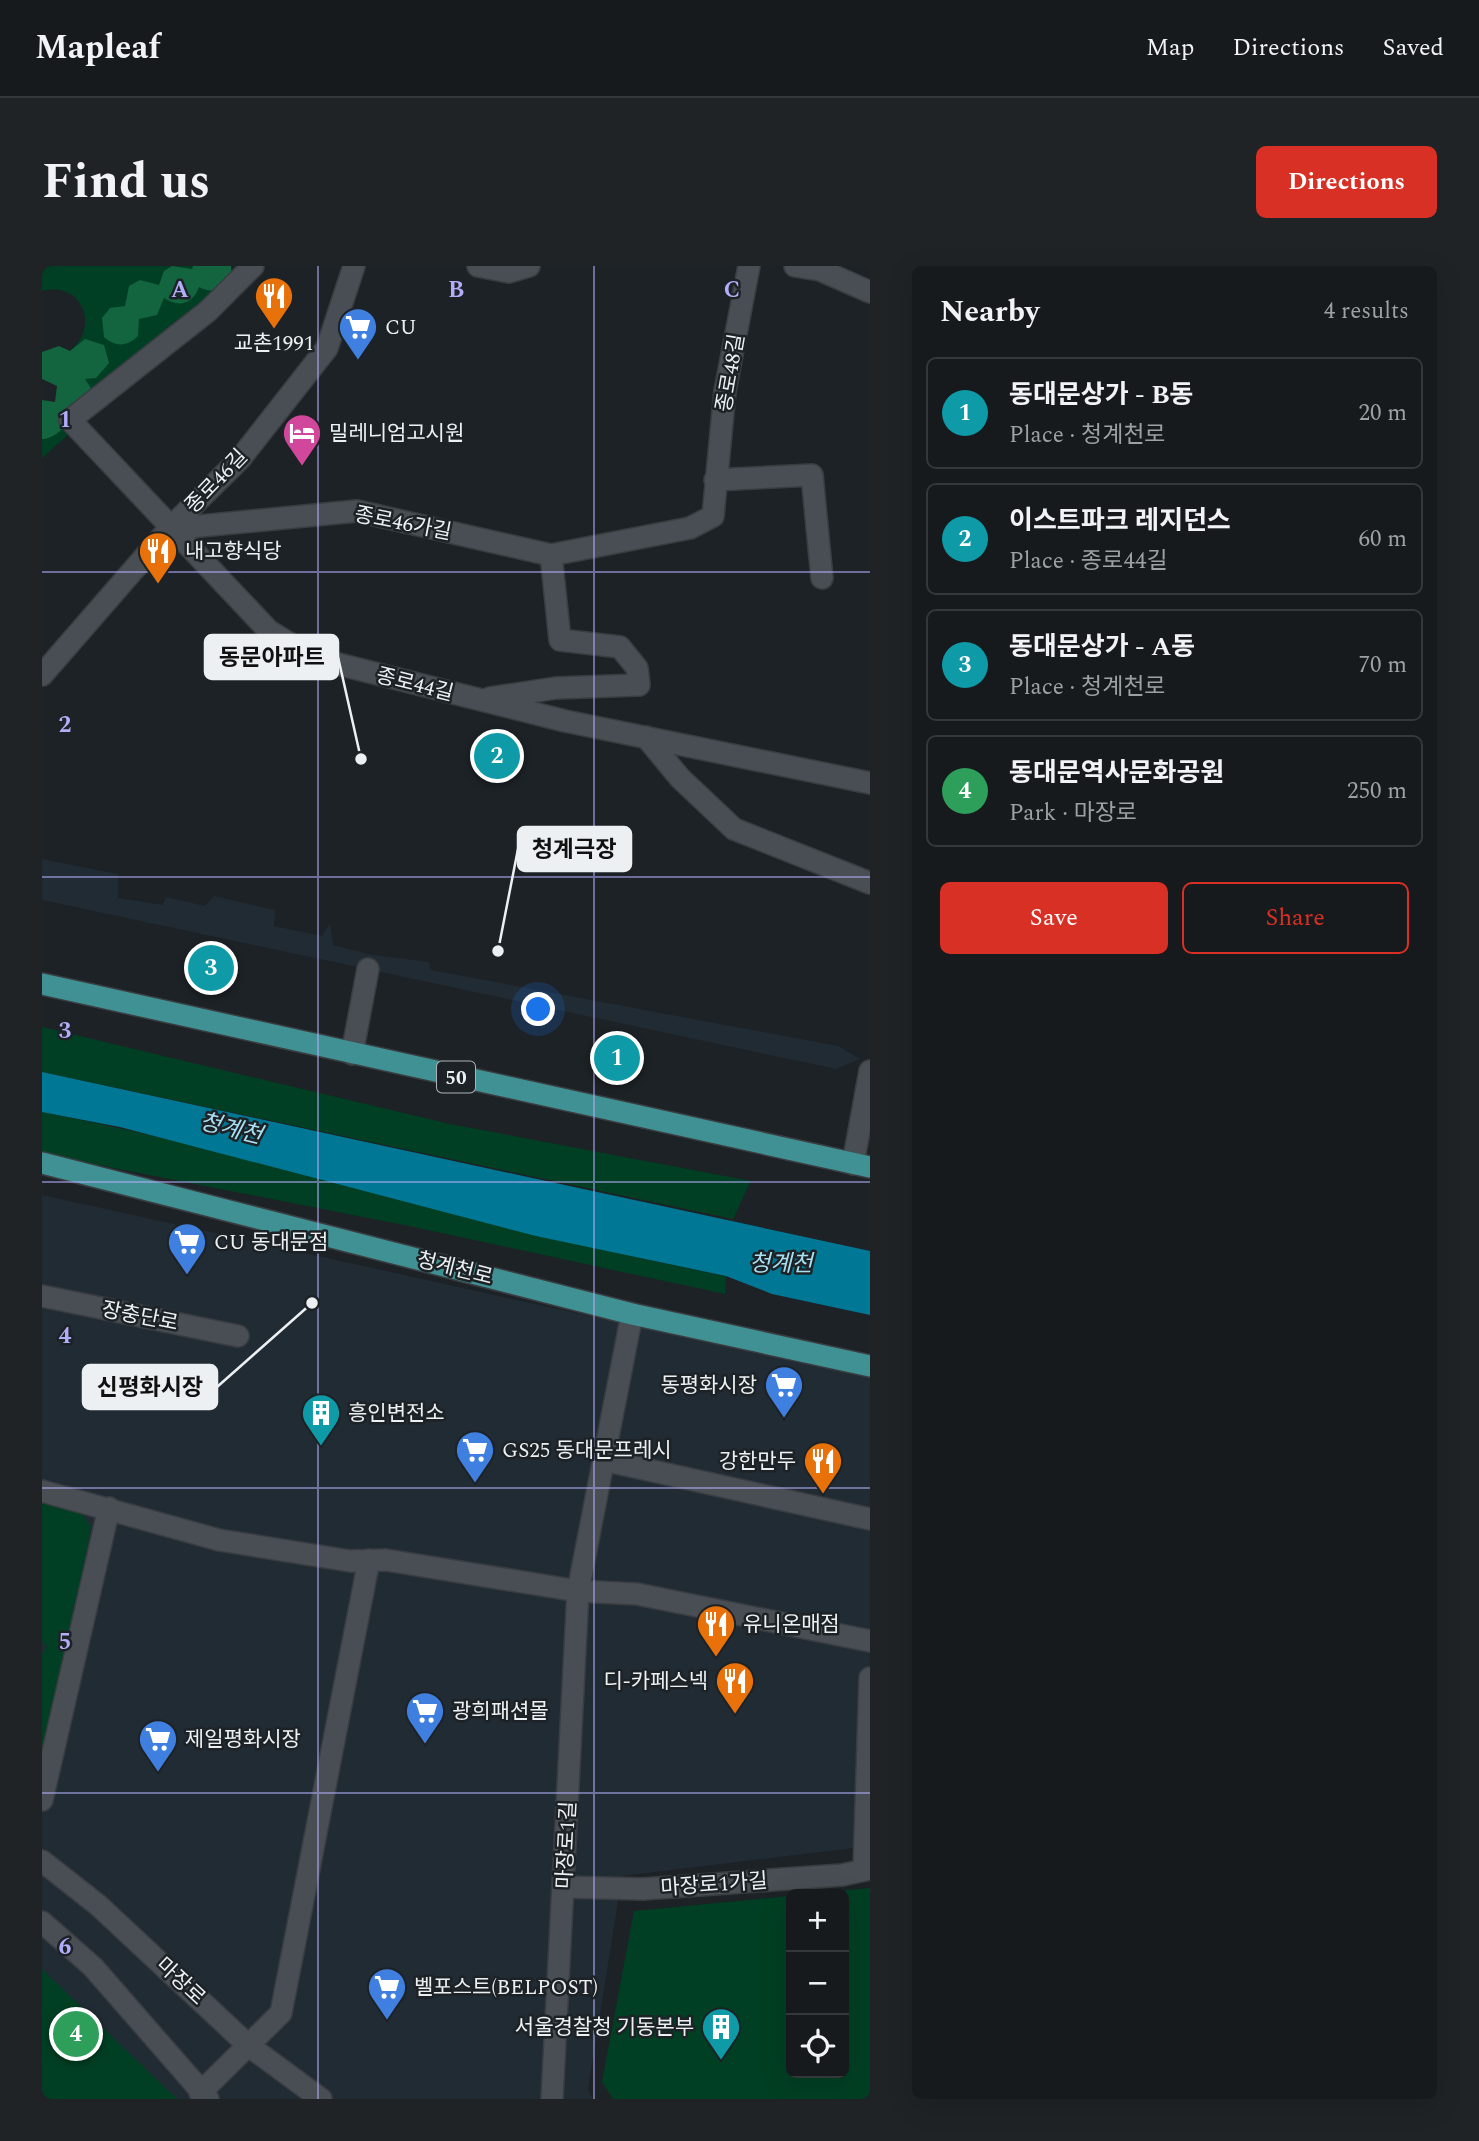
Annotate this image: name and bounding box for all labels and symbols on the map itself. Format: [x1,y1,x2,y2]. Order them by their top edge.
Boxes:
text: A [171,273,189,308]
text: B [448,273,464,308]
text: C [724,273,740,308]
restaurant icon: 교촌1991 [253,275,295,330]
supermarket icon: CU [337,306,379,361]
place label: CU [385,312,417,344]
place label: 교촌1991 [234,328,314,360]
street label: 종로48길 [708,332,754,415]
text: 1 [59,403,71,438]
hotel icon: 밀레니엄고시원 [281,412,323,467]
place label: 밀레니엄고시원 [329,418,464,450]
street label: 종로46길 [178,442,256,521]
street label: 종로46가길 [352,499,454,549]
restaurant icon: 내고향식당 [137,530,179,585]
place label: 내고향식당 [185,536,282,568]
callout: 동문아파트 [205,635,338,679]
text: 동문아파트 [219,641,325,676]
street label: 종로44길 [373,660,457,710]
text: 2 [59,708,72,743]
pin: 2 [474,730,520,782]
callout: 청계극장 [518,827,631,871]
text: 청계극장 [532,833,616,868]
pin: 3 [188,942,234,994]
your location [521,992,555,1026]
text: 3 [59,1014,72,1049]
pin: 1 [594,1032,640,1084]
road number: 50 [437,1062,475,1092]
water label: 청계천 [196,1105,268,1155]
supermarket icon: CU 동대문점 [166,1221,208,1276]
place label: CU 동대문점 [214,1227,328,1259]
street label: 청계천로 [413,1244,496,1294]
water label: 청계천 [749,1247,816,1282]
street label: 장충단로 [99,1294,181,1340]
text: 4 [59,1319,72,1354]
supermarket icon: 동평화시장 [763,1364,805,1419]
callout: 신평화시장 [83,1365,217,1409]
place label: 동평화시장 [660,1370,757,1402]
text: 신평화시장 [97,1371,203,1406]
building icon: 흥인변전소 [300,1392,342,1447]
place label: 흥인변전소 [348,1398,445,1430]
supermarket icon: GS25 동대문프레시 [454,1429,496,1484]
place label: GS25 동대문프레시 [502,1435,671,1467]
restaurant icon: 강한만두 [802,1440,844,1495]
place label: 강한만두 [719,1446,796,1478]
restaurant icon: 유니온매점 [695,1603,737,1658]
place label: 유니온매점 [743,1609,840,1641]
text: 5 [59,1625,71,1660]
restaurant icon: 디-카페스넥 [714,1660,756,1715]
place label: 디-카페스넥 [604,1666,708,1698]
supermarket icon: 광희패션몰 [404,1690,446,1745]
place label: 광희패션몰 [452,1696,549,1728]
supermarket icon: 제일평화시장 [137,1718,179,1773]
place label: 제일평화시장 [185,1724,301,1756]
street label: 마장로1길 [549,1800,585,1890]
street label: 마장로1가길 [660,1865,769,1905]
text: 6 [59,1930,72,1965]
street label: 마장로 [148,1950,212,2013]
supermarket icon: 벨포스트(BELPOST) [366,1966,408,2021]
place label: 벨포스트(BELPOST) [414,1972,598,2004]
building icon: 서울경찰청 기동본부 [700,2006,742,2061]
pin: 4 [53,2008,99,2060]
place label: 서울경찰청 기동본부 [515,2012,694,2044]

